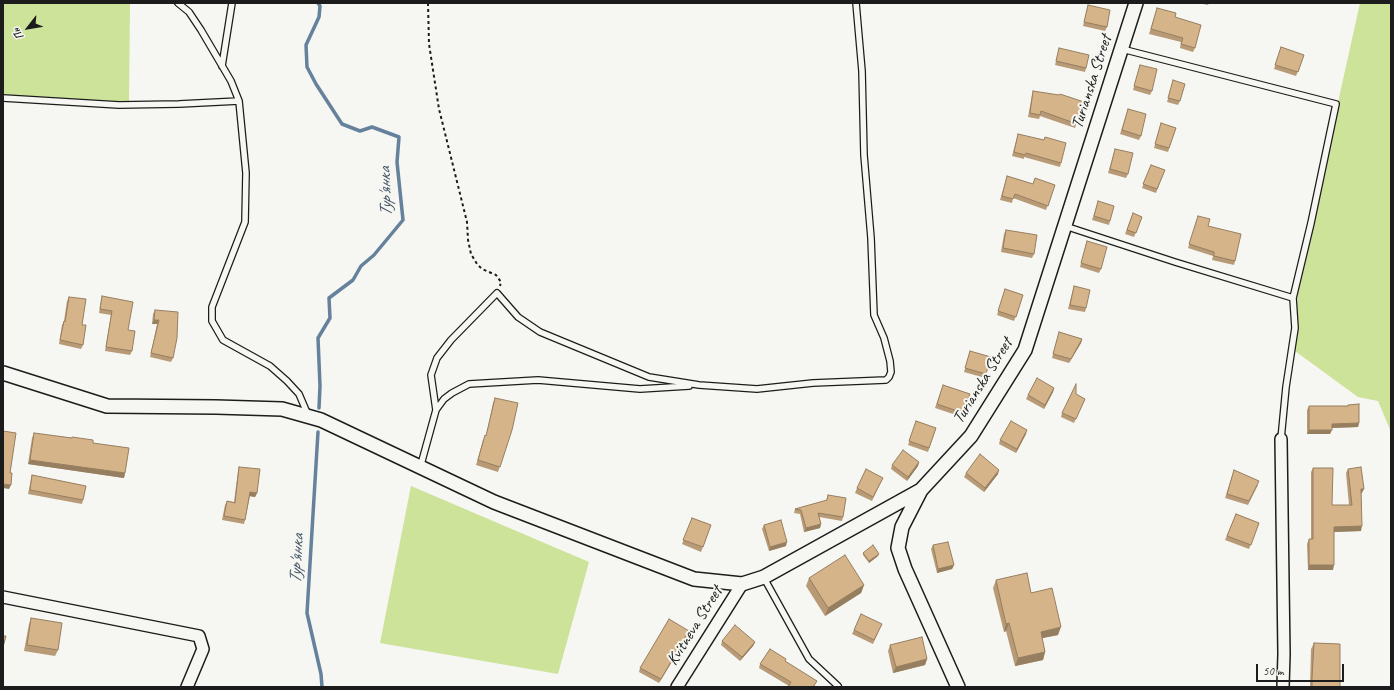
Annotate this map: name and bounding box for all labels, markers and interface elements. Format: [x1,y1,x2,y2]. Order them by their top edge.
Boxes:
north arrow [8,8,48,48]
text: Пн [9,26,27,43]
street label: Turianska Street [1067,33,1117,131]
water label: Тур'янка [374,167,398,217]
street label: Turianska Street [949,334,1017,428]
water label: Тур'янка [285,534,309,584]
street label: Kvitneva Street [663,583,727,669]
scale bar [1258,656,1346,682]
text: 50 m [1263,663,1283,679]

